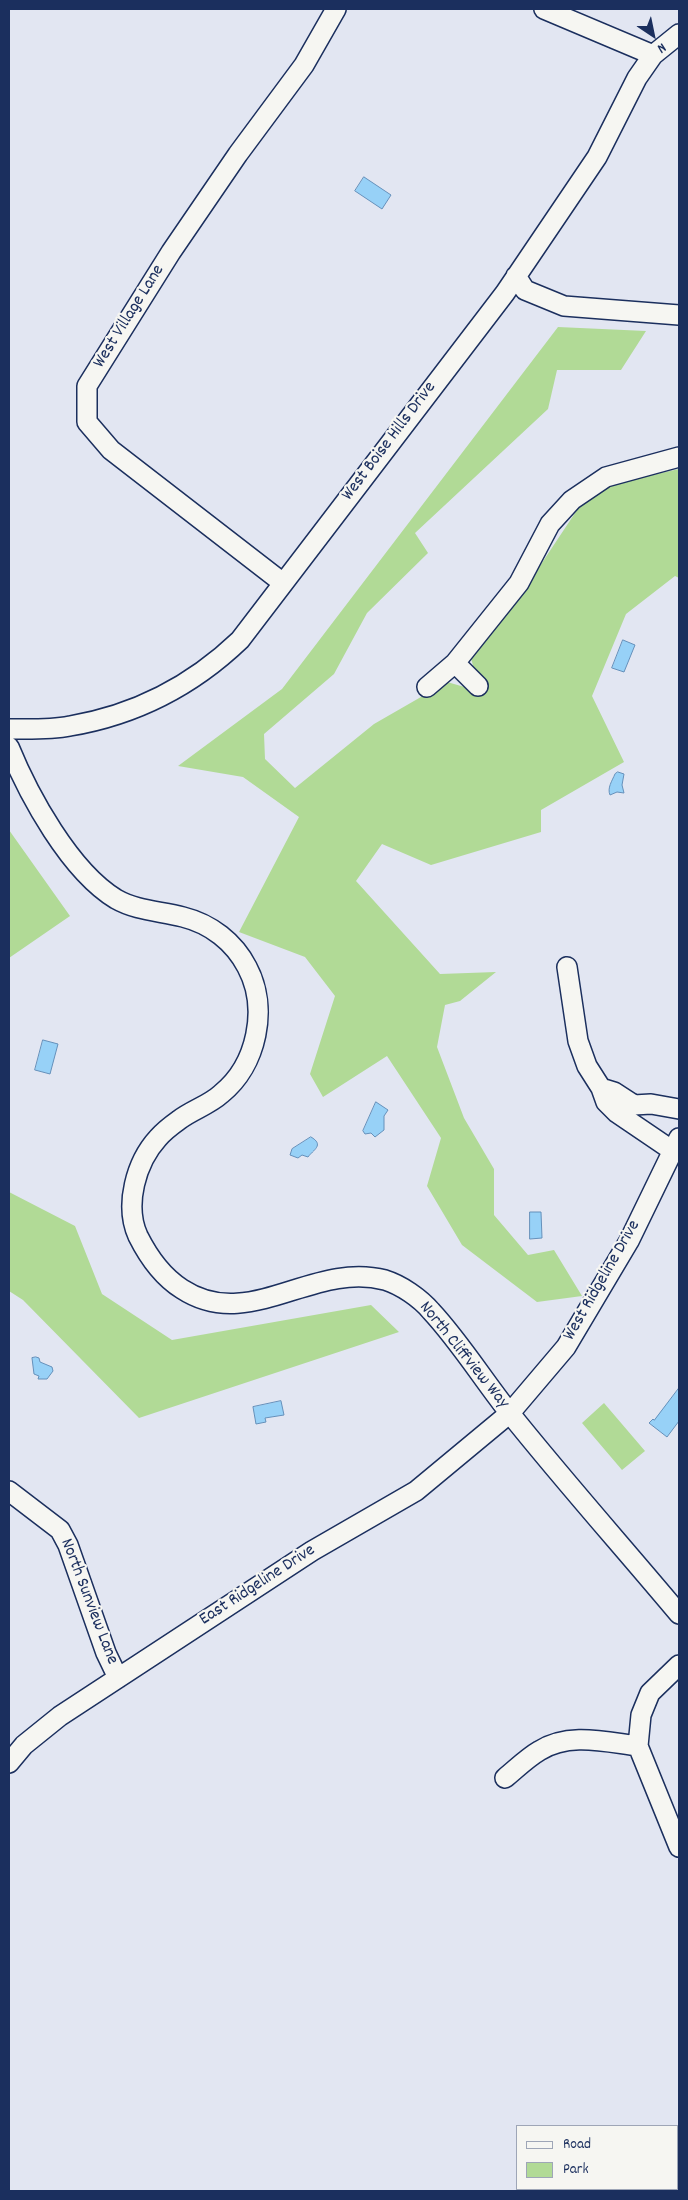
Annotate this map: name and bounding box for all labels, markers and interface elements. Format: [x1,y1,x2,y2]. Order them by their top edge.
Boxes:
north arrow [628,10,678,60]
text: N [653,37,670,58]
street label: West Village Lane [90,261,170,373]
street label: West Boise Hills Drive [338,378,442,506]
street label: West Ridgeline Drive [560,1217,646,1345]
street label: North Cliffview Way [413,1298,513,1414]
street label: North Sunview Lane [54,1536,122,1668]
street label: East Ridgeline Drive [196,1540,320,1632]
legend [516,2125,678,2190]
text: Road [563,2134,591,2156]
text: Park [563,2159,589,2181]

